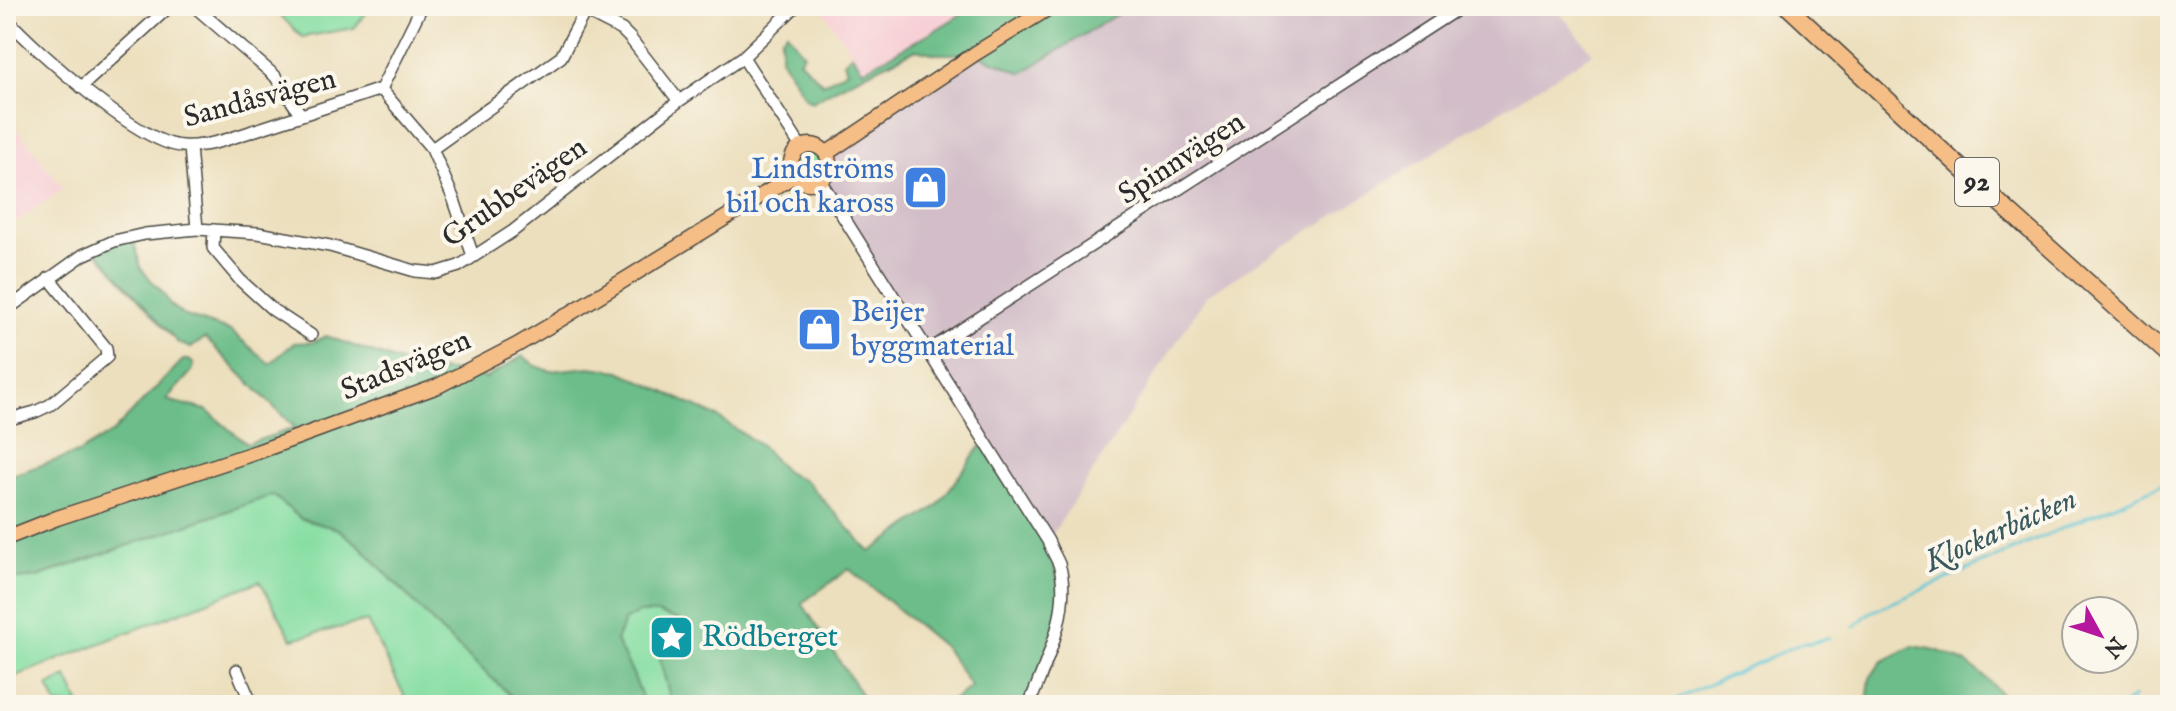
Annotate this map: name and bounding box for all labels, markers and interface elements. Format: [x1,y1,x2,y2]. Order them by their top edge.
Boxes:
street label: Sandåsvägen [180,60,340,138]
street label: Spinnvägen [1112,104,1252,214]
street label: Grubbevägen [435,129,595,257]
place label: Lindströms bil och kaross [726,151,894,223]
road number: 92 [1955,158,1999,206]
shop icon: Lindströms bil och kaross [901,163,949,211]
place label: Beijer byggmaterial [851,294,1015,366]
shop icon: Beijer byggmaterial [796,306,844,354]
street label: Stadsvägen [335,322,477,410]
water label: Klockarbäcken [1917,479,2084,583]
north arrow [2060,595,2140,675]
place icon: Rödberget [647,614,695,662]
place label: Rödberget [702,619,838,657]
text: N [2097,630,2131,663]

